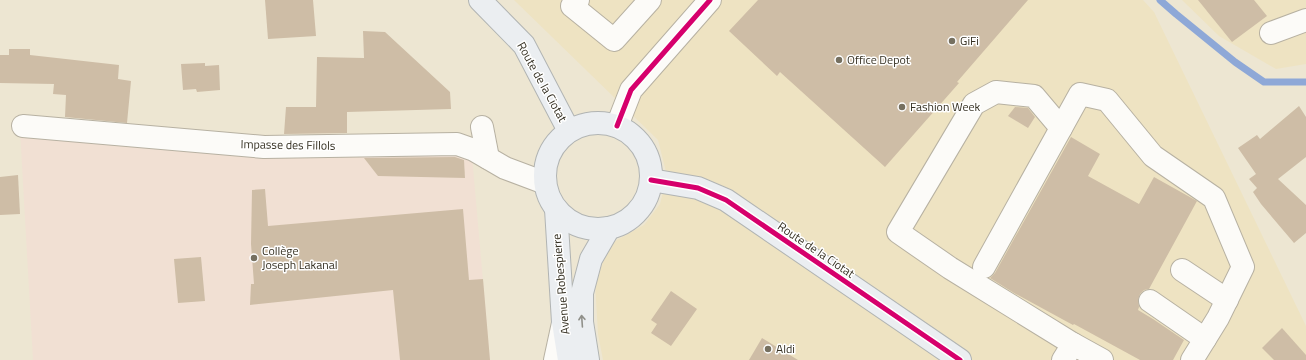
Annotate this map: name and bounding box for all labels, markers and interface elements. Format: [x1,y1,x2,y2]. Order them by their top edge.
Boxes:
place label: GiFi [960,31,979,50]
marker: GiFi [947,36,957,46]
street label: Route de la Ciotat [512,38,573,126]
place label: Office Depot [847,50,911,69]
marker: Office Depot [834,55,844,65]
place label: Fashion Week [910,97,981,116]
marker: Fashion Week [897,102,907,112]
street label: Impasse des Fillols [240,134,336,155]
street label: Route de la Ciotat [774,217,859,283]
street label: Avenue Robespierre [547,233,574,335]
place label: Collège Joseph Lakanal [262,241,338,274]
marker: Collège Joseph Lakanal [249,253,259,263]
one-way arrow [579,315,586,328]
place label: Aldi [776,339,795,358]
marker: Aldi [763,344,773,354]

